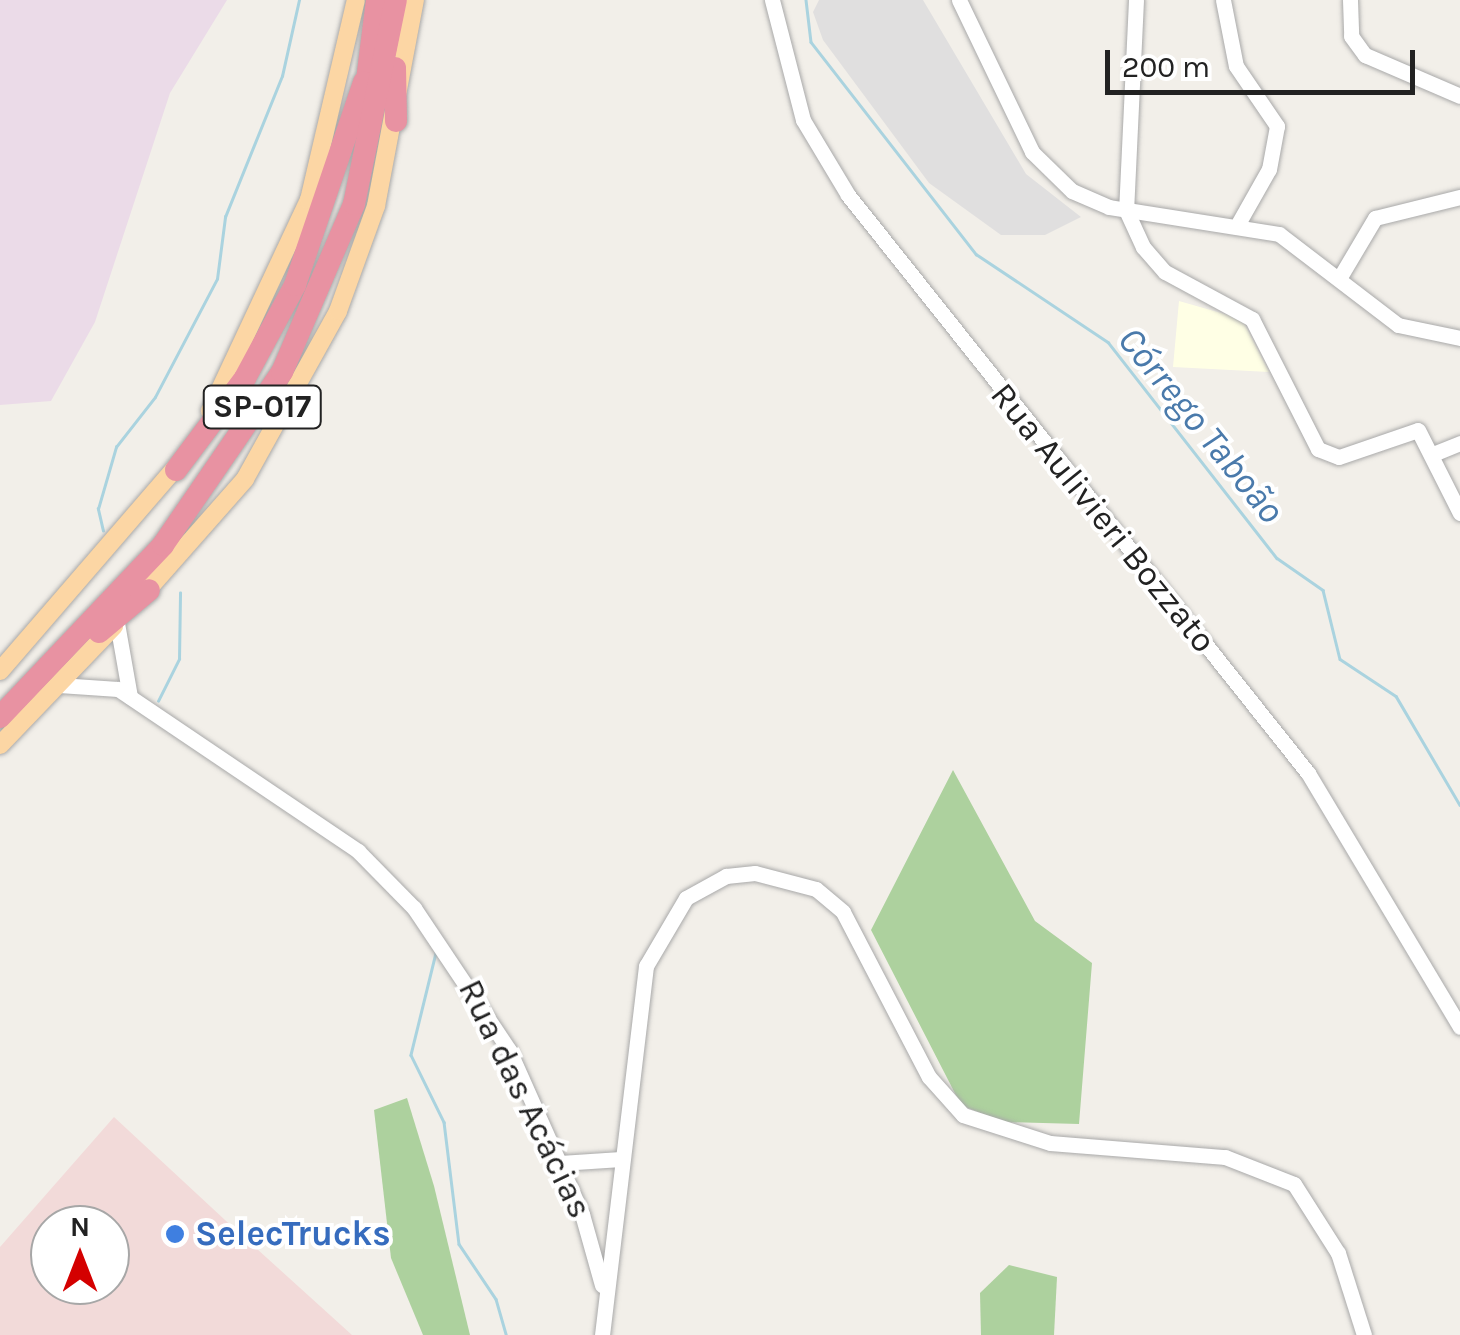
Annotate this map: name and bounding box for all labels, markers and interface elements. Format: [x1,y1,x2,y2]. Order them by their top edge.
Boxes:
scale bar [1110,30,1420,92]
text: 200 m [1122,49,1210,85]
water label: Córrego Taboão [1108,318,1294,532]
street label: Rua Aulivieri Bozzato [981,375,1225,661]
road number: SP-017 [202,380,322,434]
street label: Rua das Acácias [449,973,601,1225]
north arrow [30,1205,130,1305]
text: N [70,1210,90,1243]
place label: SelecTrucks [195,1213,391,1255]
marker: SelecTrucks [164,1223,186,1245]

